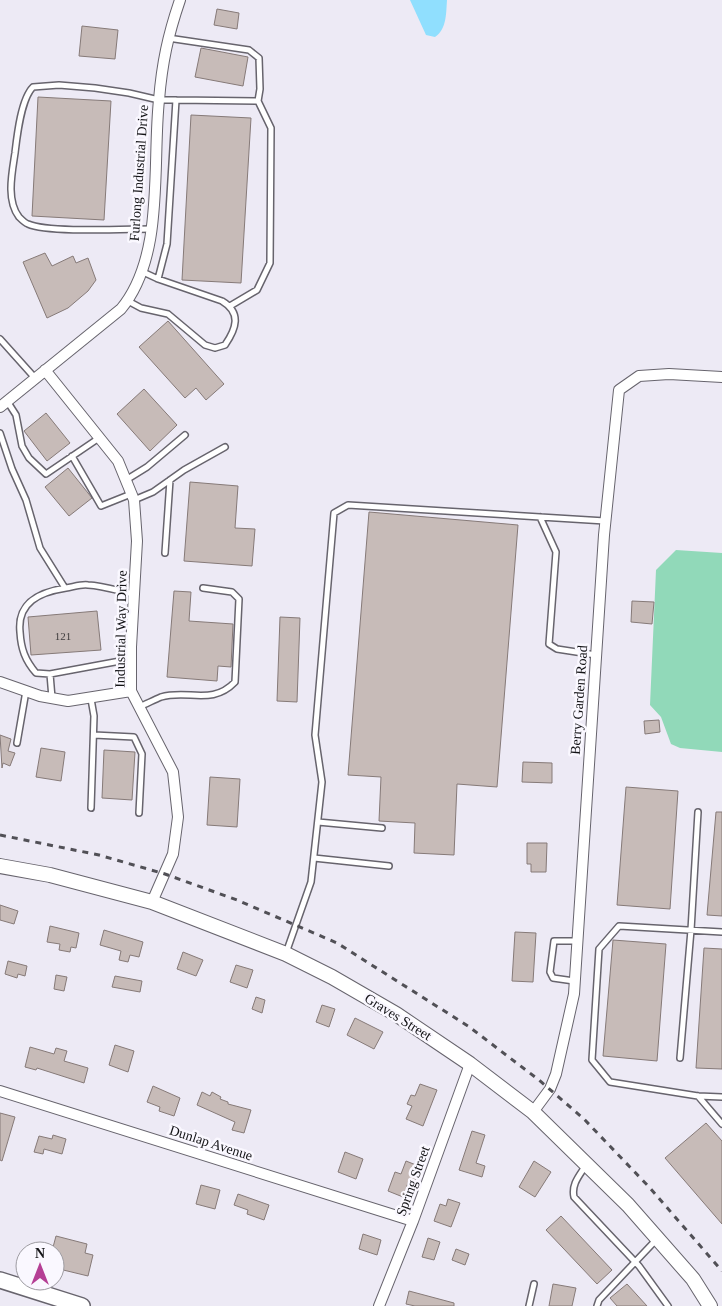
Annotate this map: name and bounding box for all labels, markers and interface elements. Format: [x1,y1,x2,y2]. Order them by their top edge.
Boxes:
street label: Furlong Industrial Drive [127,104,151,242]
street label: Industrial Way Drive [112,570,130,688]
house number: 121 [55,630,71,642]
street label: Berry Garden Road [568,645,590,755]
street label: Graves Street [362,991,434,1044]
street label: Dunlap Avenue [168,1123,254,1163]
street label: Spring Street [393,1144,433,1218]
north arrow [15,1241,65,1291]
text: N [35,1246,45,1261]

